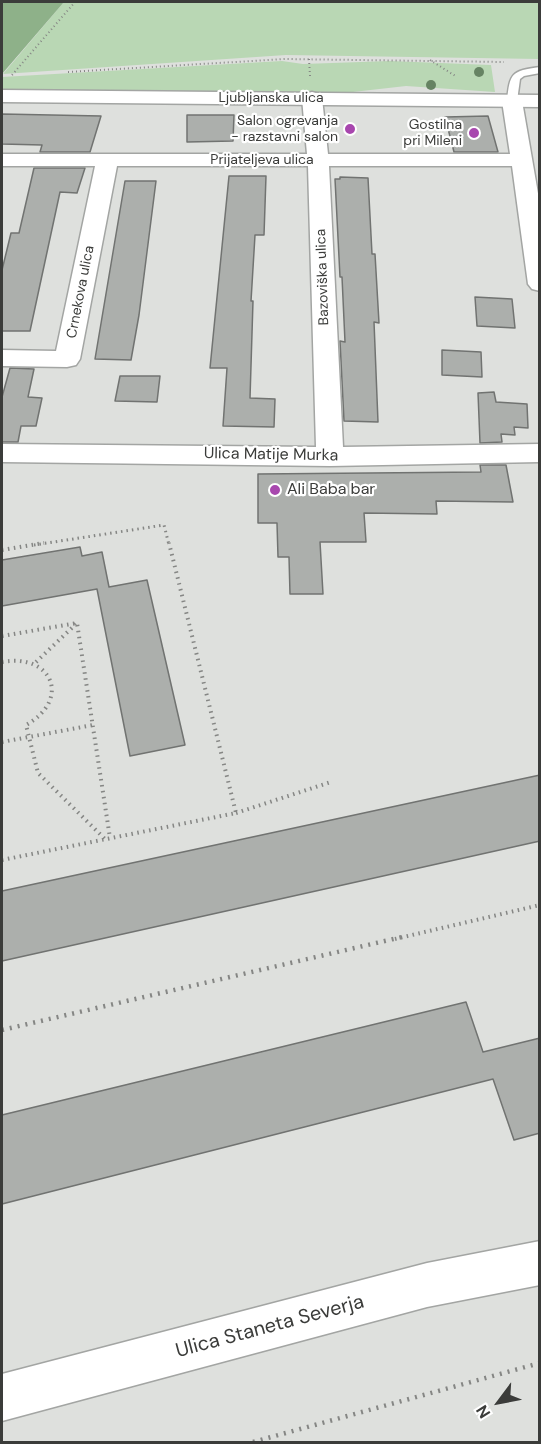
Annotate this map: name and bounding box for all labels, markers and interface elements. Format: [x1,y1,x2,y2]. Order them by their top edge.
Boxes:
street label: Ljubljanska ulica [218,90,324,106]
place label: Salon ogrevanja - razstavni salon [231,113,338,146]
place label: Gostilna pri Mileni [403,117,462,150]
marker: Salon ogrevanja - razstavni salon [343,122,357,136]
marker: Gostilna pri Mileni [467,126,481,140]
street label: Prijateljeva ulica [210,152,314,168]
street label: Bazoviška ulica [313,228,333,326]
street label: Crnekova ulica [64,244,98,340]
street label: Ulica Matije Murka [204,444,338,466]
place label: Ali Baba bar [287,480,375,500]
marker: Ali Baba bar [268,483,282,497]
street label: Ulica Staneta Severja [173,1290,367,1364]
north arrow [469,1372,529,1432]
text: N [471,1401,495,1422]

